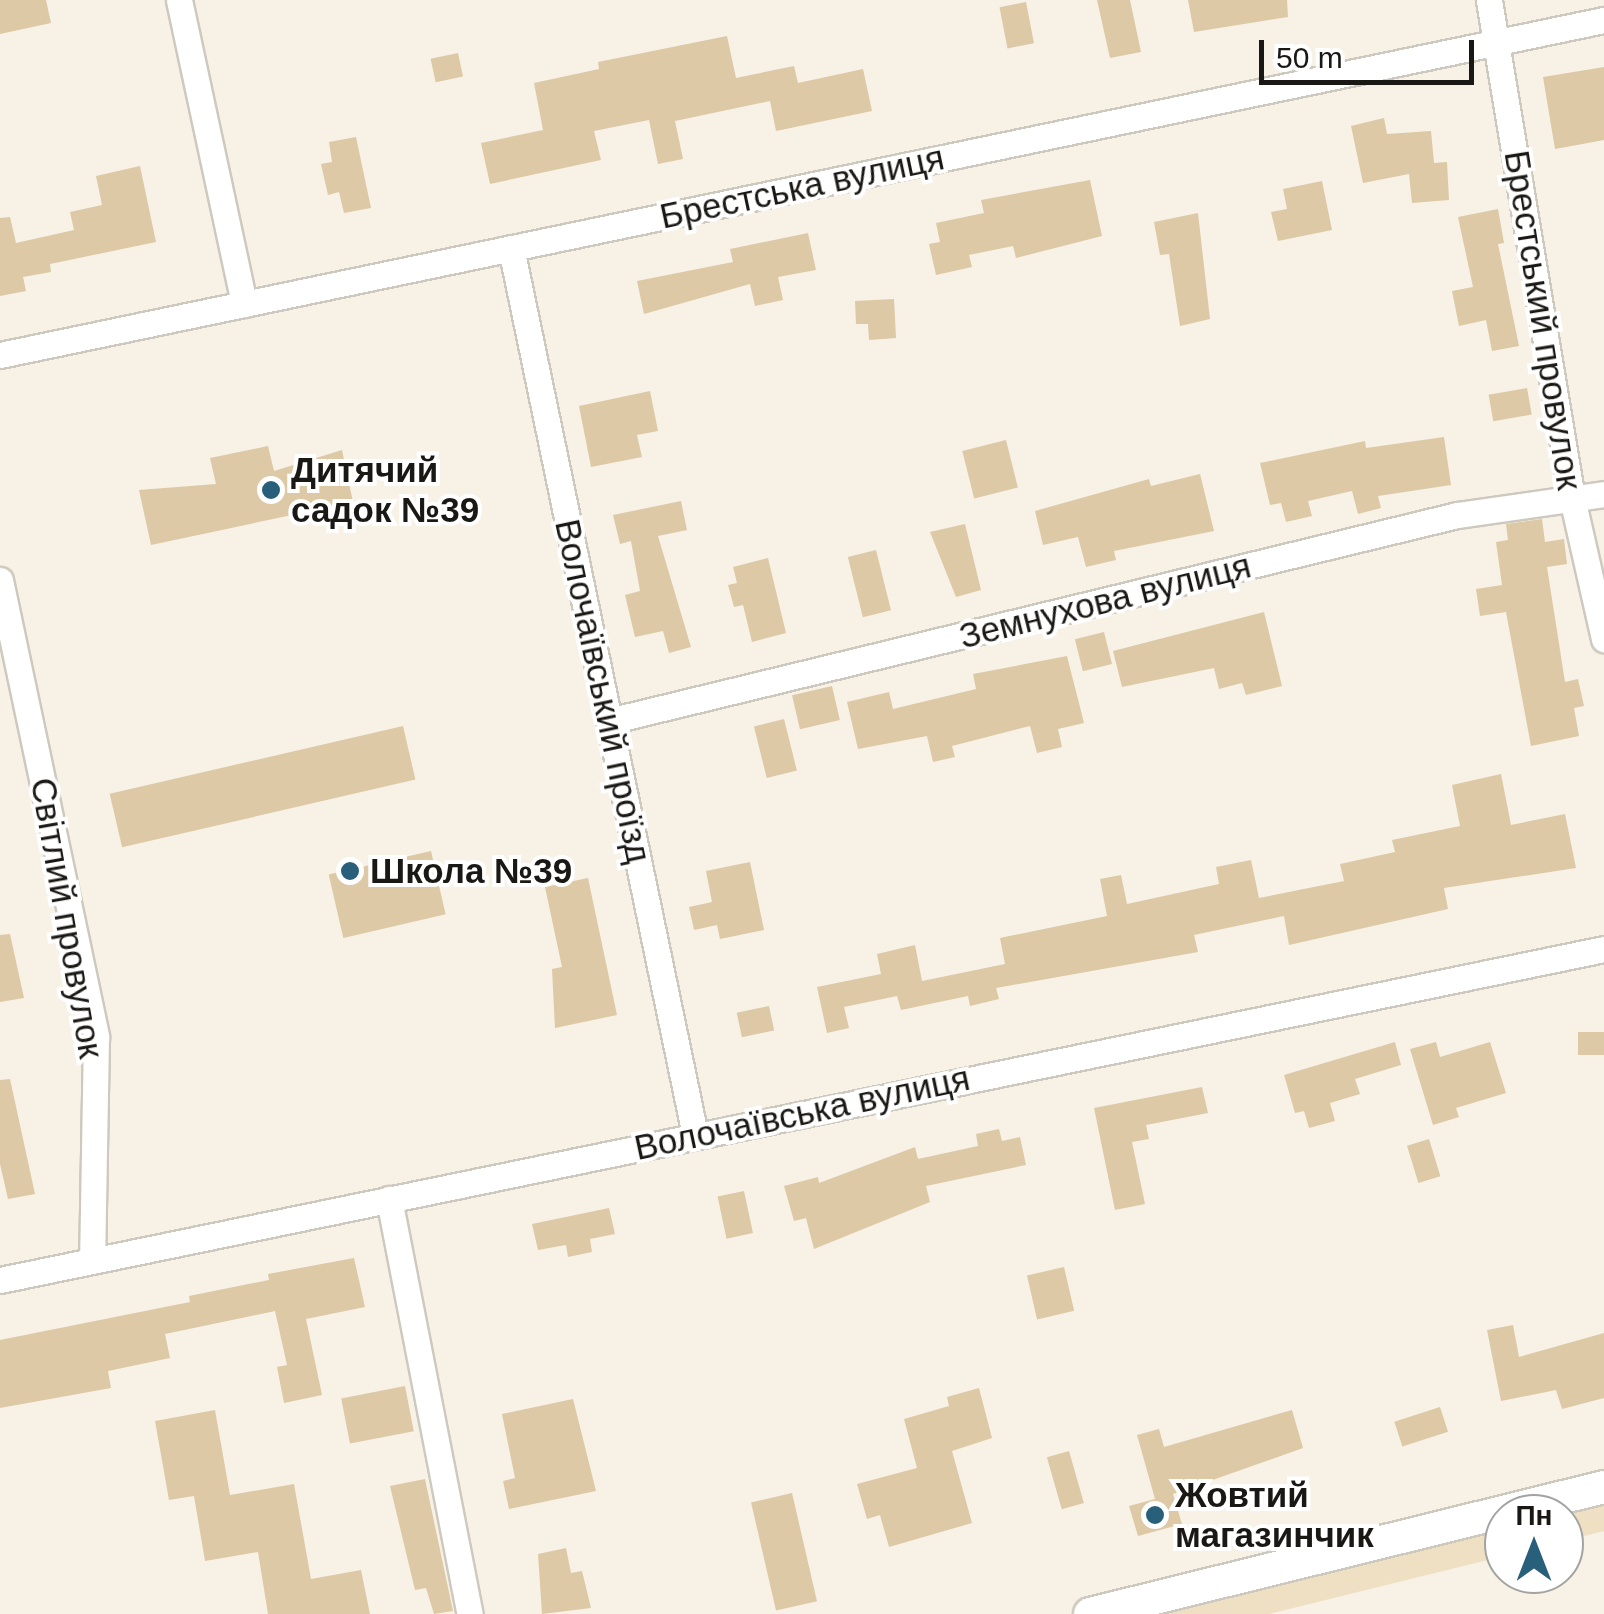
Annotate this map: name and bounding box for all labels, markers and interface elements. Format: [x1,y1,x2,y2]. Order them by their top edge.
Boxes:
scale bar [1264,20,1479,82]
text: 50 m [1276,41,1343,74]
street label: Брестська вулиця [656,136,948,238]
street label: Брестський провулок [1495,147,1591,493]
place label: Дитячий садок №39 [291,449,479,531]
marker: Дитячий садок №39 [260,479,282,501]
street label: Волочаївський проїзд [546,515,660,867]
street label: Земнухова вулиця [955,544,1255,658]
street label: Світлий провулок [22,774,112,1062]
place label: Школа №39 [370,850,572,892]
marker: Школа №39 [339,860,361,882]
street label: Волочаївська вулиця [631,1057,973,1169]
place label: Жовтий магазинчик [1175,1474,1374,1556]
north arrow [1484,1494,1584,1594]
text: Пн [1515,1500,1553,1531]
marker: Жовтий магазинчик [1144,1504,1166,1526]

